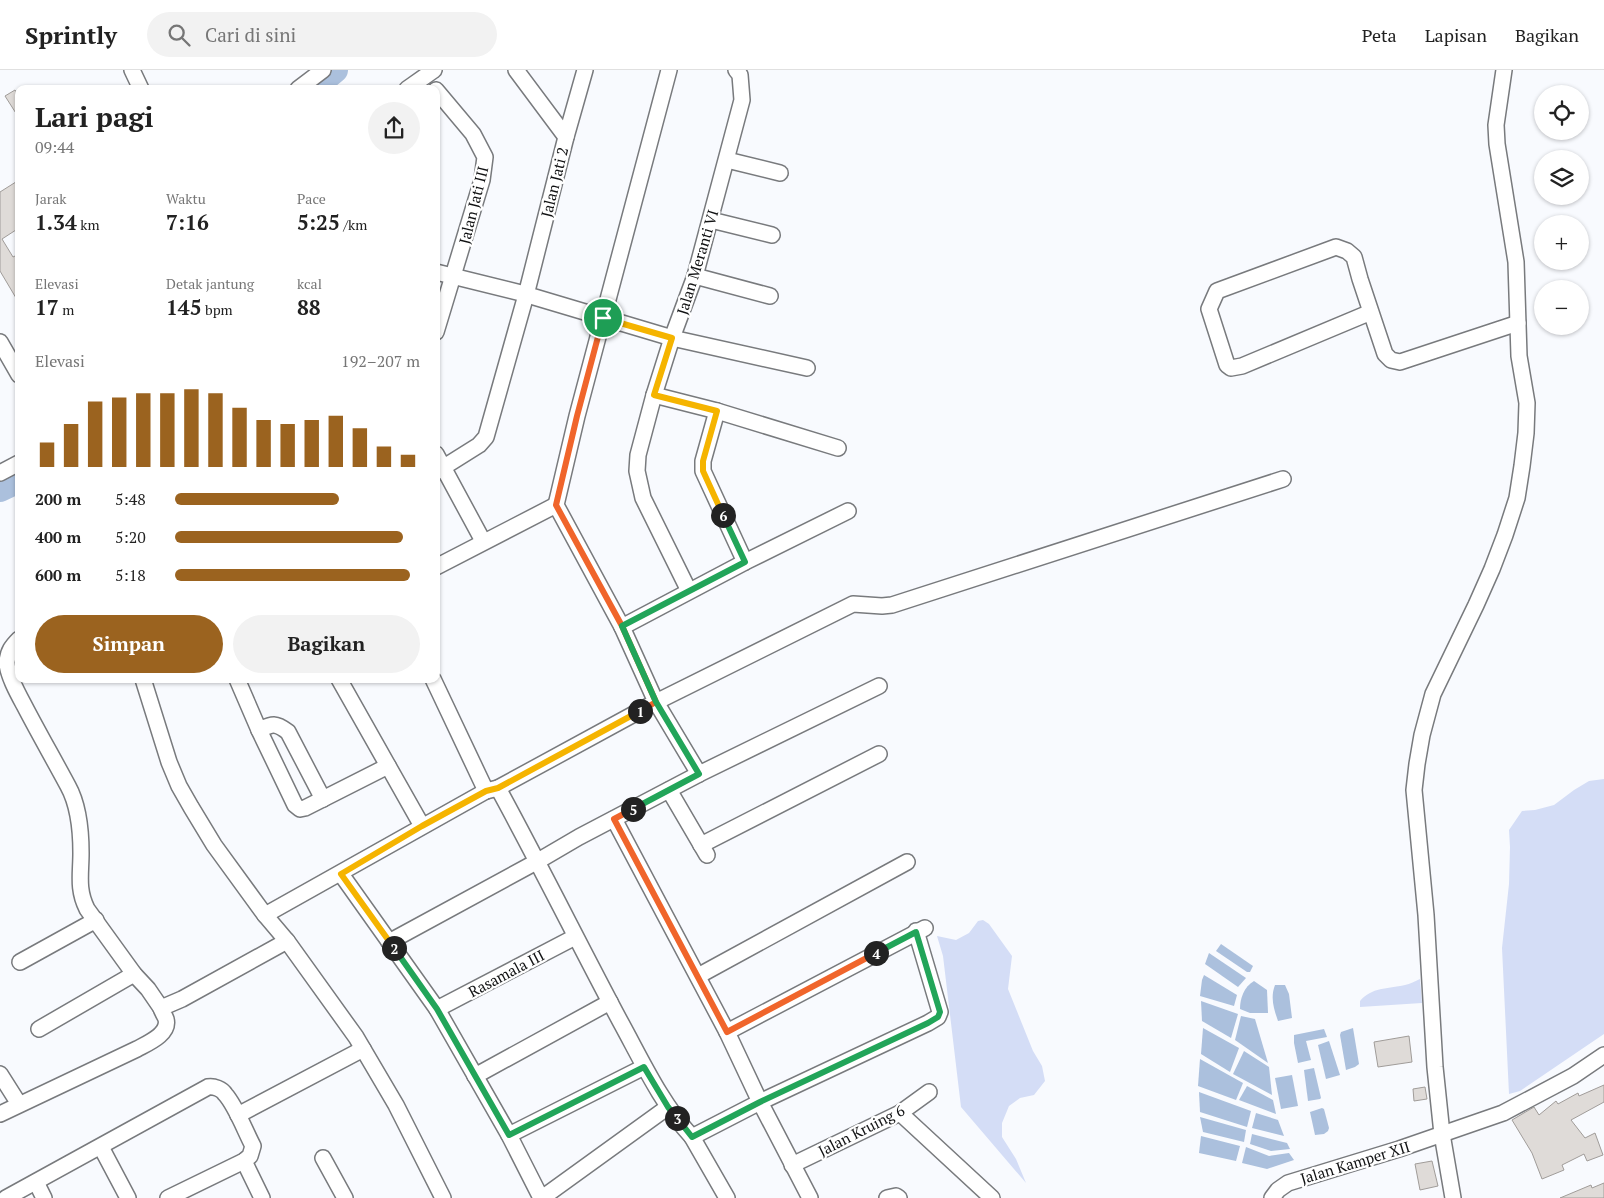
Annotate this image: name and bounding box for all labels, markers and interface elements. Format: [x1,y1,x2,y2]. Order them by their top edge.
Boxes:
search box [147,12,497,57]
text: Sprintly [25,19,117,51]
icon: search [165,21,193,49]
text: Cari di sini [205,22,296,47]
text: Peta [1362,23,1397,47]
text: Lapisan [1425,23,1487,47]
text: Bagikan [1515,23,1579,47]
map controls [1534,85,1589,335]
button: locate [1534,85,1589,140]
text: Lari pagi [35,98,154,135]
button: share [368,102,420,154]
text: 09:44 [35,136,74,158]
street label: Jalan Jati 2 [536,145,572,219]
button: layers [1534,150,1589,205]
street label: Jalan Jati III [454,164,492,246]
text: Jarak [35,189,67,208]
text: Waktu [166,189,206,208]
text: Pace [297,189,326,208]
street label: Jalan Meranti VI [672,207,722,317]
text: 1.34 [35,208,77,236]
text: 7:16 [166,208,209,236]
text: 5:25 [297,208,340,236]
text: km [77,215,100,234]
text: /km [340,215,367,234]
button: + [1534,215,1589,270]
text: Elevasi [35,274,79,293]
text: Detak jantung [166,274,254,293]
text: kcal [297,274,322,293]
button: − [1534,280,1589,335]
text: 17 [35,293,59,321]
text: 145 [166,293,202,321]
text: 88 [297,293,321,321]
pin [582,297,624,339]
text: m [59,300,74,319]
text: bpm [202,300,233,319]
icon: arrive [589,304,617,332]
text: Elevasi [35,350,85,372]
text: 192–207 m [341,350,420,372]
text: 200 m [35,488,81,510]
text: 5:48 [115,488,146,510]
pin: 6 [710,502,736,528]
text: 6 [720,506,727,525]
text: 400 m [35,526,81,548]
text: 5:20 [115,526,146,548]
text: 600 m [35,564,81,586]
text: 5:18 [115,564,146,586]
button: Simpan [35,615,223,673]
button: Bagikan [233,615,420,673]
pin: 1 [628,698,652,724]
text: 1 [637,702,644,721]
pin: 5 [620,796,646,822]
text: 5 [630,800,637,819]
pin: 2 [382,936,406,960]
text: 2 [391,939,398,958]
pin: 4 [864,940,888,966]
text: 4 [873,944,880,963]
street label: Rasamala III [465,945,547,1001]
street label: Jalan Kruing 6 [814,1100,908,1160]
pin: 3 [664,1106,690,1130]
text: 3 [674,1109,681,1128]
street label: Jalan Kamper XII [1298,1136,1412,1188]

